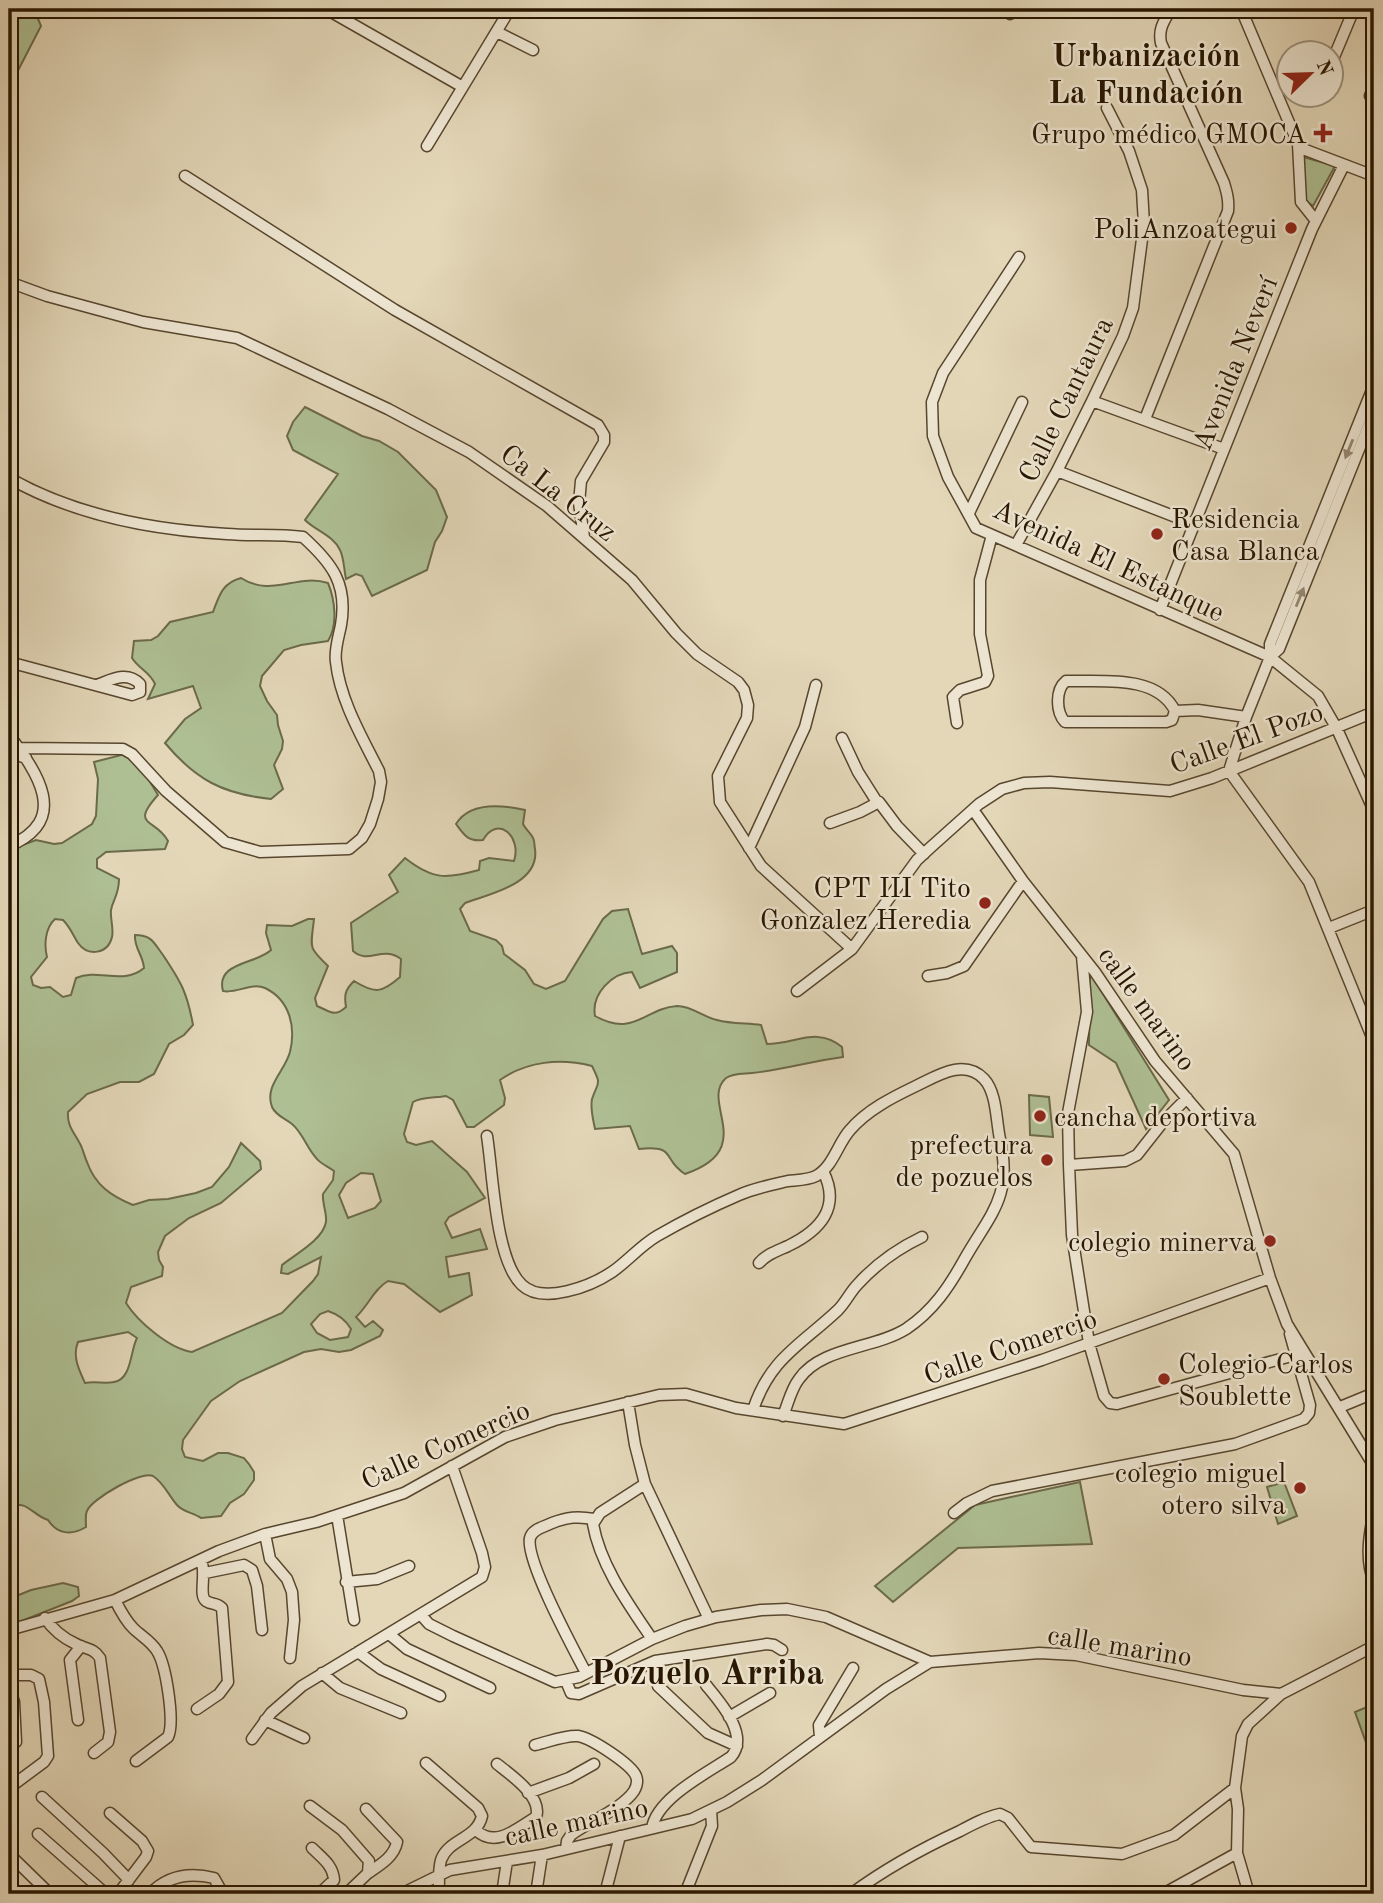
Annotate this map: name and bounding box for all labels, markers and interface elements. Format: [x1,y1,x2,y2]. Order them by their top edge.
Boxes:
north arrow [1274,38,1344,108]
district label: Urbanización La Fundación [1048,42,1244,111]
text: N [1312,58,1335,79]
place label: Grupo médico GMOCA [1031,122,1307,150]
marker: Grupo médico GMOCA [1313,123,1333,143]
place label: PoliAnzoategui [1094,217,1277,245]
marker: PoliAnzoategui [1283,220,1299,236]
street label: Avenida Neverí [1189,273,1285,455]
street label: Calle Cantaura [1016,313,1120,487]
one-way arrow [1343,438,1354,459]
street label: Ca La Cruz [494,441,620,548]
street label: Avenida El Estanque [988,497,1228,629]
place label: Residencia Casa Blanca [1171,507,1319,567]
marker: Residencia Casa Blanca [1149,526,1165,542]
one-way arrow [1294,586,1305,607]
street label: Calle El Pozo [1167,699,1327,780]
place label: CPT III Tito Gonzalez Heredia [760,876,971,936]
marker: CPT III Tito Gonzalez Heredia [977,895,993,911]
street label: calle marino [1091,942,1200,1077]
place label: cancha deportiva [1054,1105,1257,1133]
marker: cancha deportiva [1032,1108,1048,1124]
place label: prefectura de pozuelos [896,1133,1033,1193]
marker: prefectura de pozuelos [1039,1152,1055,1168]
place label: colegio minerva [1068,1230,1256,1258]
marker: colegio minerva [1262,1233,1278,1249]
street label: Calle Comercio [921,1306,1101,1392]
place label: Colegio Carlos Soublette [1178,1352,1353,1412]
marker: Colegio Carlos Soublette [1156,1371,1172,1387]
street label: Calle Comercio [358,1397,535,1496]
place label: colegio miguel otero silva [1115,1461,1286,1521]
marker: colegio miguel otero silva [1292,1480,1308,1496]
street label: calle marino [1045,1623,1194,1673]
district label: Pozuelo Arriba [590,1657,824,1692]
street label: calle marino [502,1795,651,1853]

